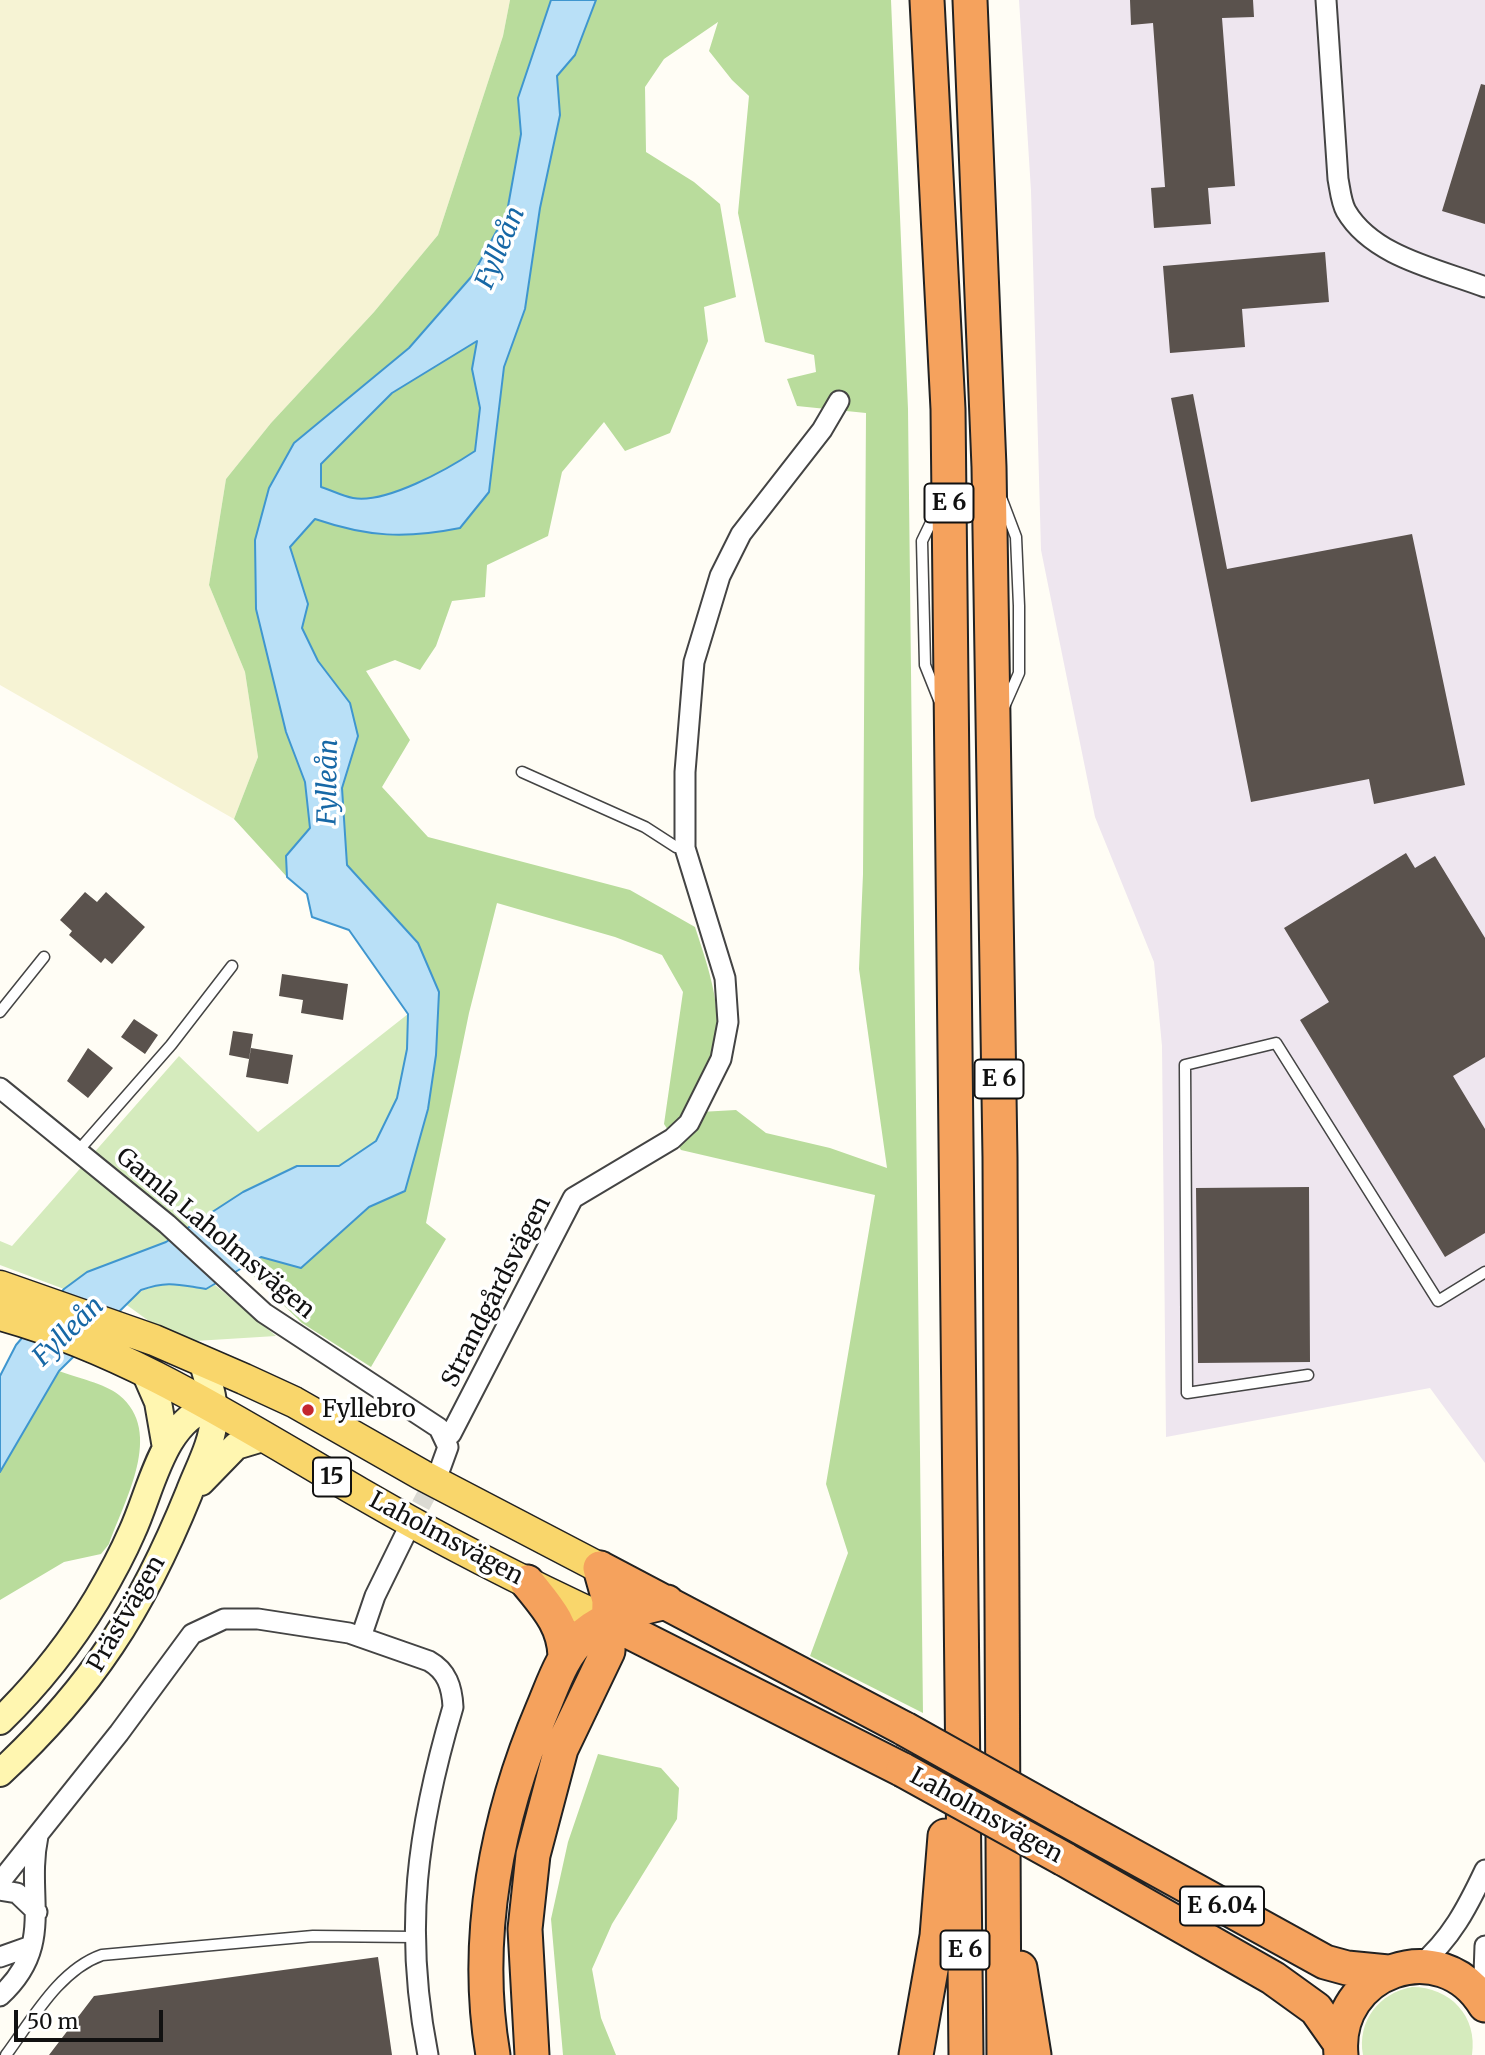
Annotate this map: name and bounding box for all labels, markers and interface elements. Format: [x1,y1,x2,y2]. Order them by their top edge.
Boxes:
water label: Fylleån [470,202,532,294]
road number: E 6 [925,484,974,523]
water label: Fylleån [313,739,345,825]
road number: E 6 [974,1060,1024,1098]
street label: Gamla Laholmsvägen [110,1143,320,1325]
street label: Strandgårdsvägen [436,1192,558,1392]
water label: Fylleån [27,1291,111,1373]
place label: Fyllebro [322,1396,416,1424]
marker: Fyllebro [300,1402,316,1418]
road number: 15 [313,1458,351,1496]
street label: Laholmsvägen [364,1486,528,1592]
street label: Prästvägen [82,1551,172,1677]
street label: Laholmsvägen [905,1762,1067,1870]
road number: E 6.04 [1180,1886,1264,1926]
road number: E 6 [940,1930,990,1969]
scale bar [18,1996,166,2040]
text: 50 m [27,2008,78,2035]

